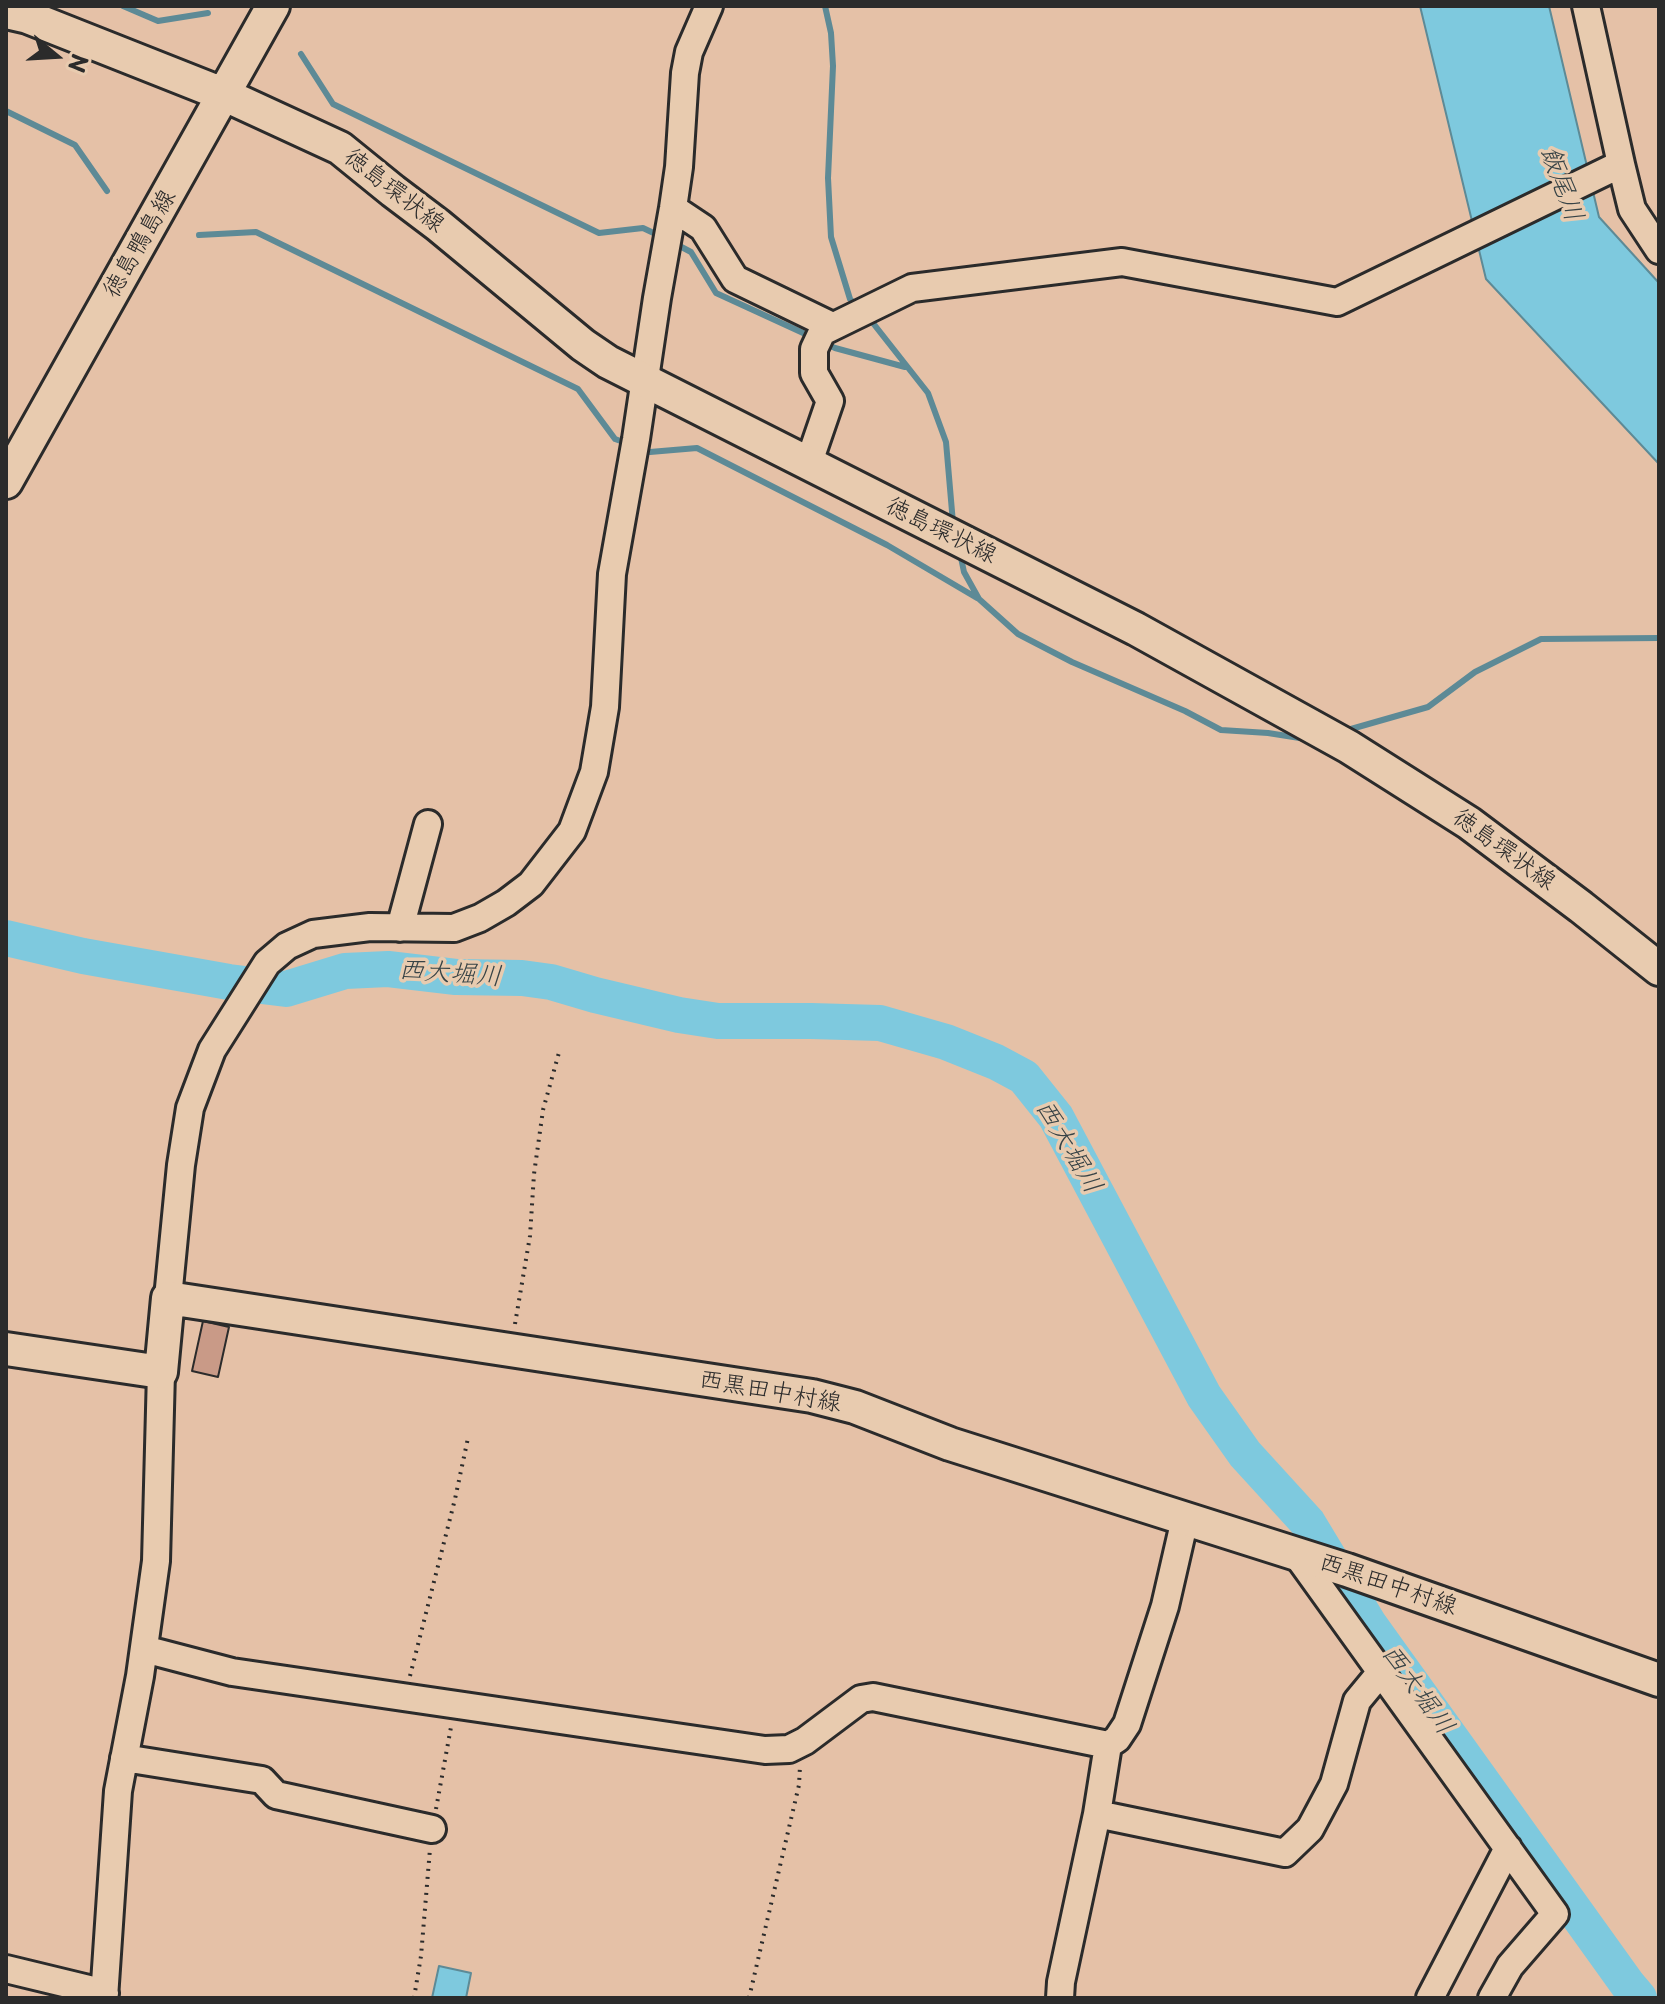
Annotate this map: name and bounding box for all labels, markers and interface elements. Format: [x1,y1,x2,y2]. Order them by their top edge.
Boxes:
north arrow [16,16,96,96]
text: N [61,50,98,77]
water label: 飯尾川 [1533,142,1589,226]
street label: 徳島環状線 [338,143,450,239]
street label: 徳島鴨島線 [98,185,182,303]
street label: 徳島環状線 [881,492,1001,570]
street label: 徳島環状線 [1447,803,1561,897]
water label: 西大堀川 [397,955,503,993]
water label: 西大堀川 [1028,1094,1108,1200]
street label: 西黒田中村線 [697,1365,843,1419]
street label: 西黒田中村線 [1315,1548,1461,1622]
water label: 西大堀川 [1374,1639,1460,1741]

